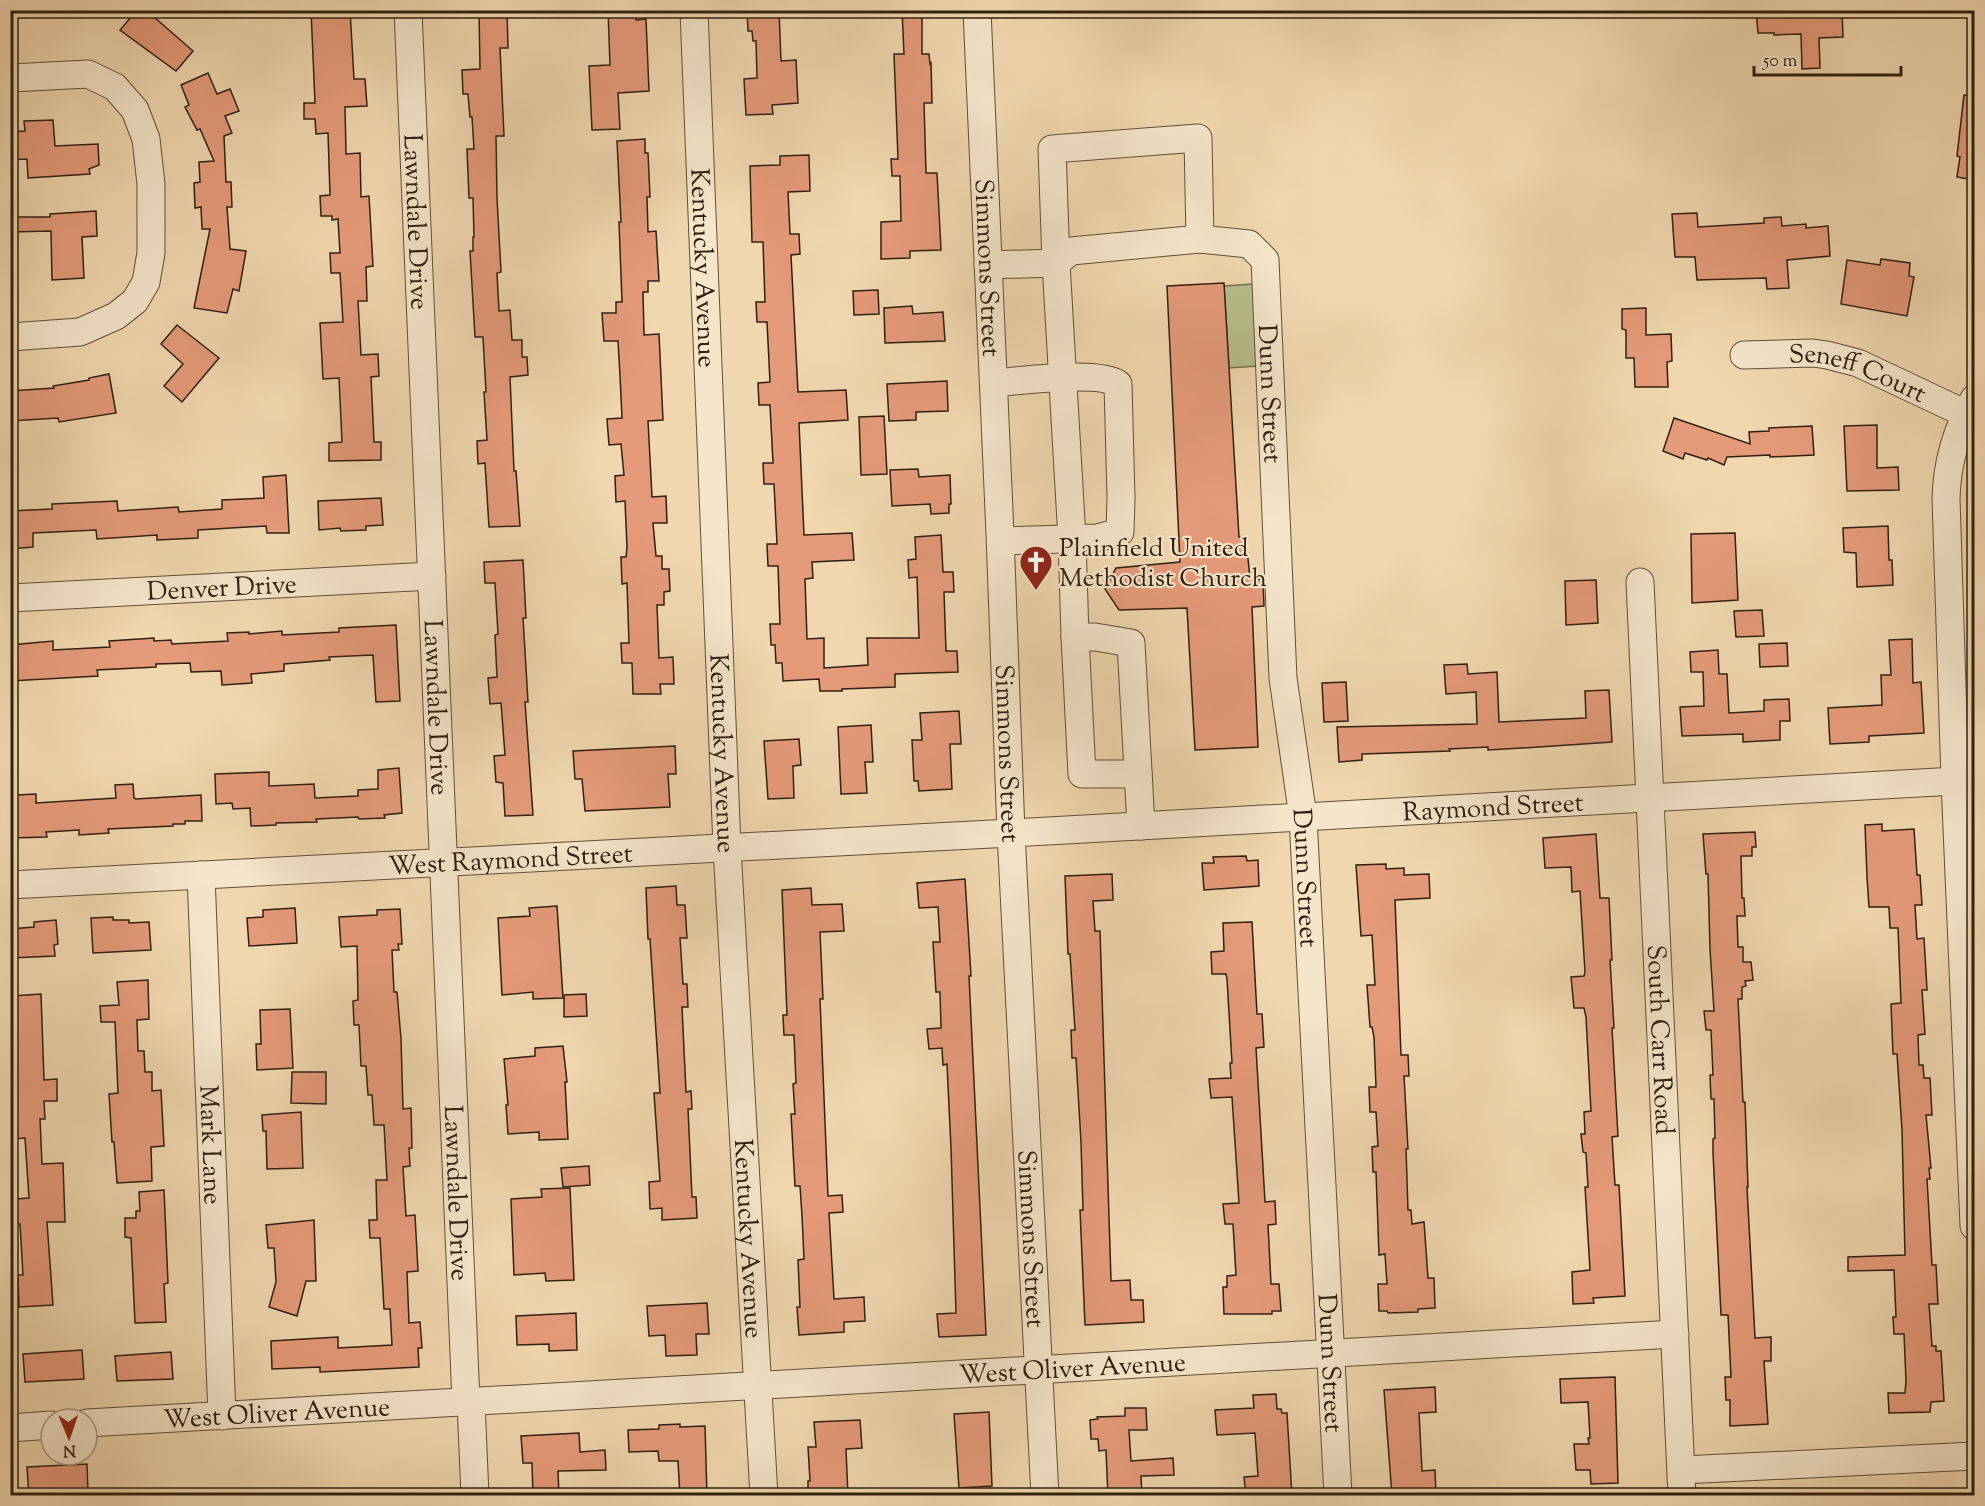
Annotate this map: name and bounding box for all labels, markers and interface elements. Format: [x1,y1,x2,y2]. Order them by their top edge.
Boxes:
scale bar [1754,39,1901,77]
text: 50 m [1762,49,1798,75]
street label: Lawndale Drive [392,133,436,311]
street label: Kentucky Avenue [679,167,724,368]
street label: Simmons Street [963,178,1008,358]
street label: Dunn Street [1247,323,1290,464]
street label: Seneff Court [1788,337,1932,414]
place label: Plainfield United Methodist Church [1059,531,1267,598]
church icon: Plainfield United Methodist Church [1018,544,1054,591]
street label: Denver Drive [146,567,298,612]
street label: Lawndale Drive [412,619,457,796]
street label: Kentucky Avenue [698,653,743,854]
street label: Simmons Street [984,664,1027,844]
street label: Raymond Street [1402,786,1585,832]
street label: Dunn Street [1282,807,1326,948]
street label: West Raymond Street [387,837,634,886]
street label: South Carr Road [1636,944,1681,1136]
street label: Mark Lane [188,1084,230,1205]
street label: Lawndale Drive [433,1104,477,1282]
street label: Kentucky Avenue [723,1138,771,1340]
street label: Simmons Street [1006,1149,1052,1329]
street label: Dunn Street [1307,1293,1351,1434]
street label: West Oliver Avenue [958,1345,1187,1395]
street label: West Oliver Avenue [162,1390,391,1440]
north arrow [39,1407,99,1467]
text: N [62,1438,76,1461]

